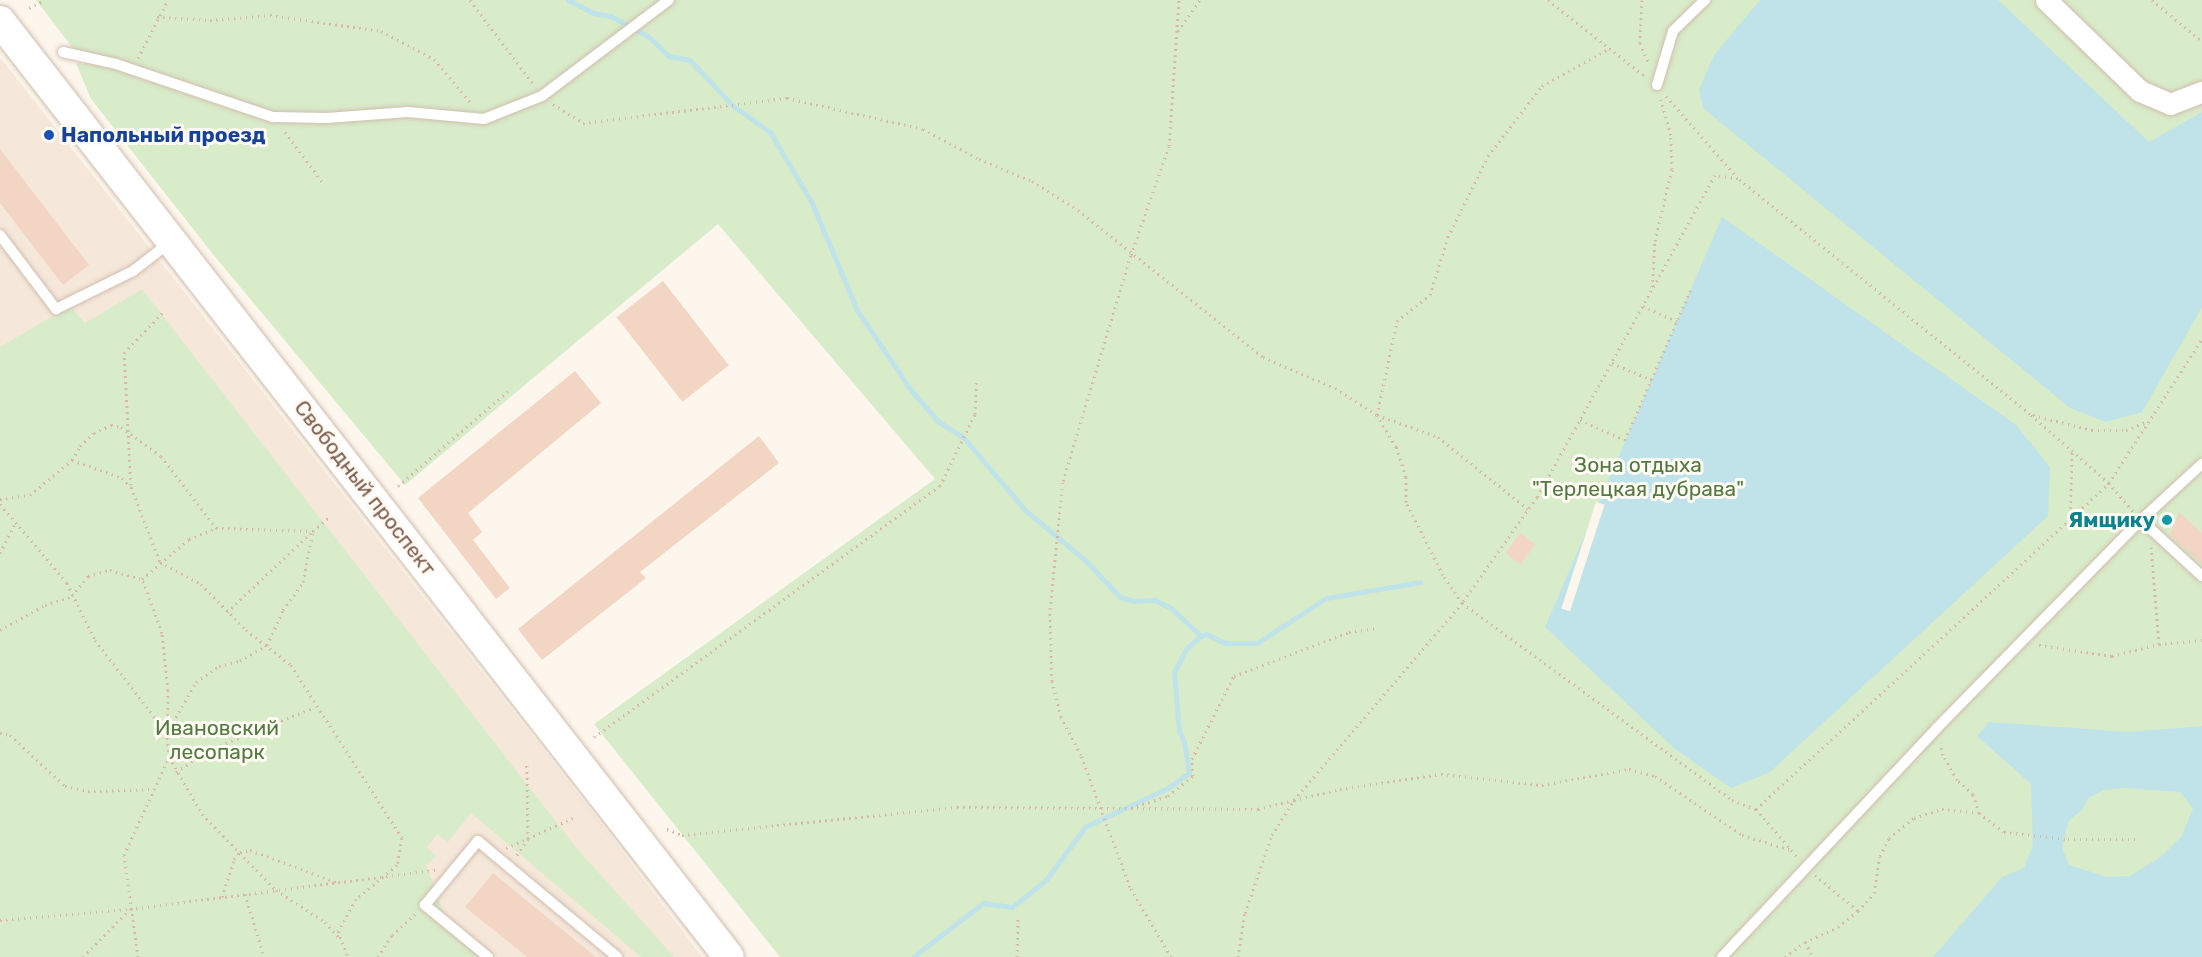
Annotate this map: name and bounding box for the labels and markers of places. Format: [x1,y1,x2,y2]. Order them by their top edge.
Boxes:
place label: Напольный проезд [61,122,266,148]
marker: Напольный проезд [42,128,56,142]
place label: Ямщику [2069,507,2155,533]
marker: Ямщику [2160,513,2174,527]

